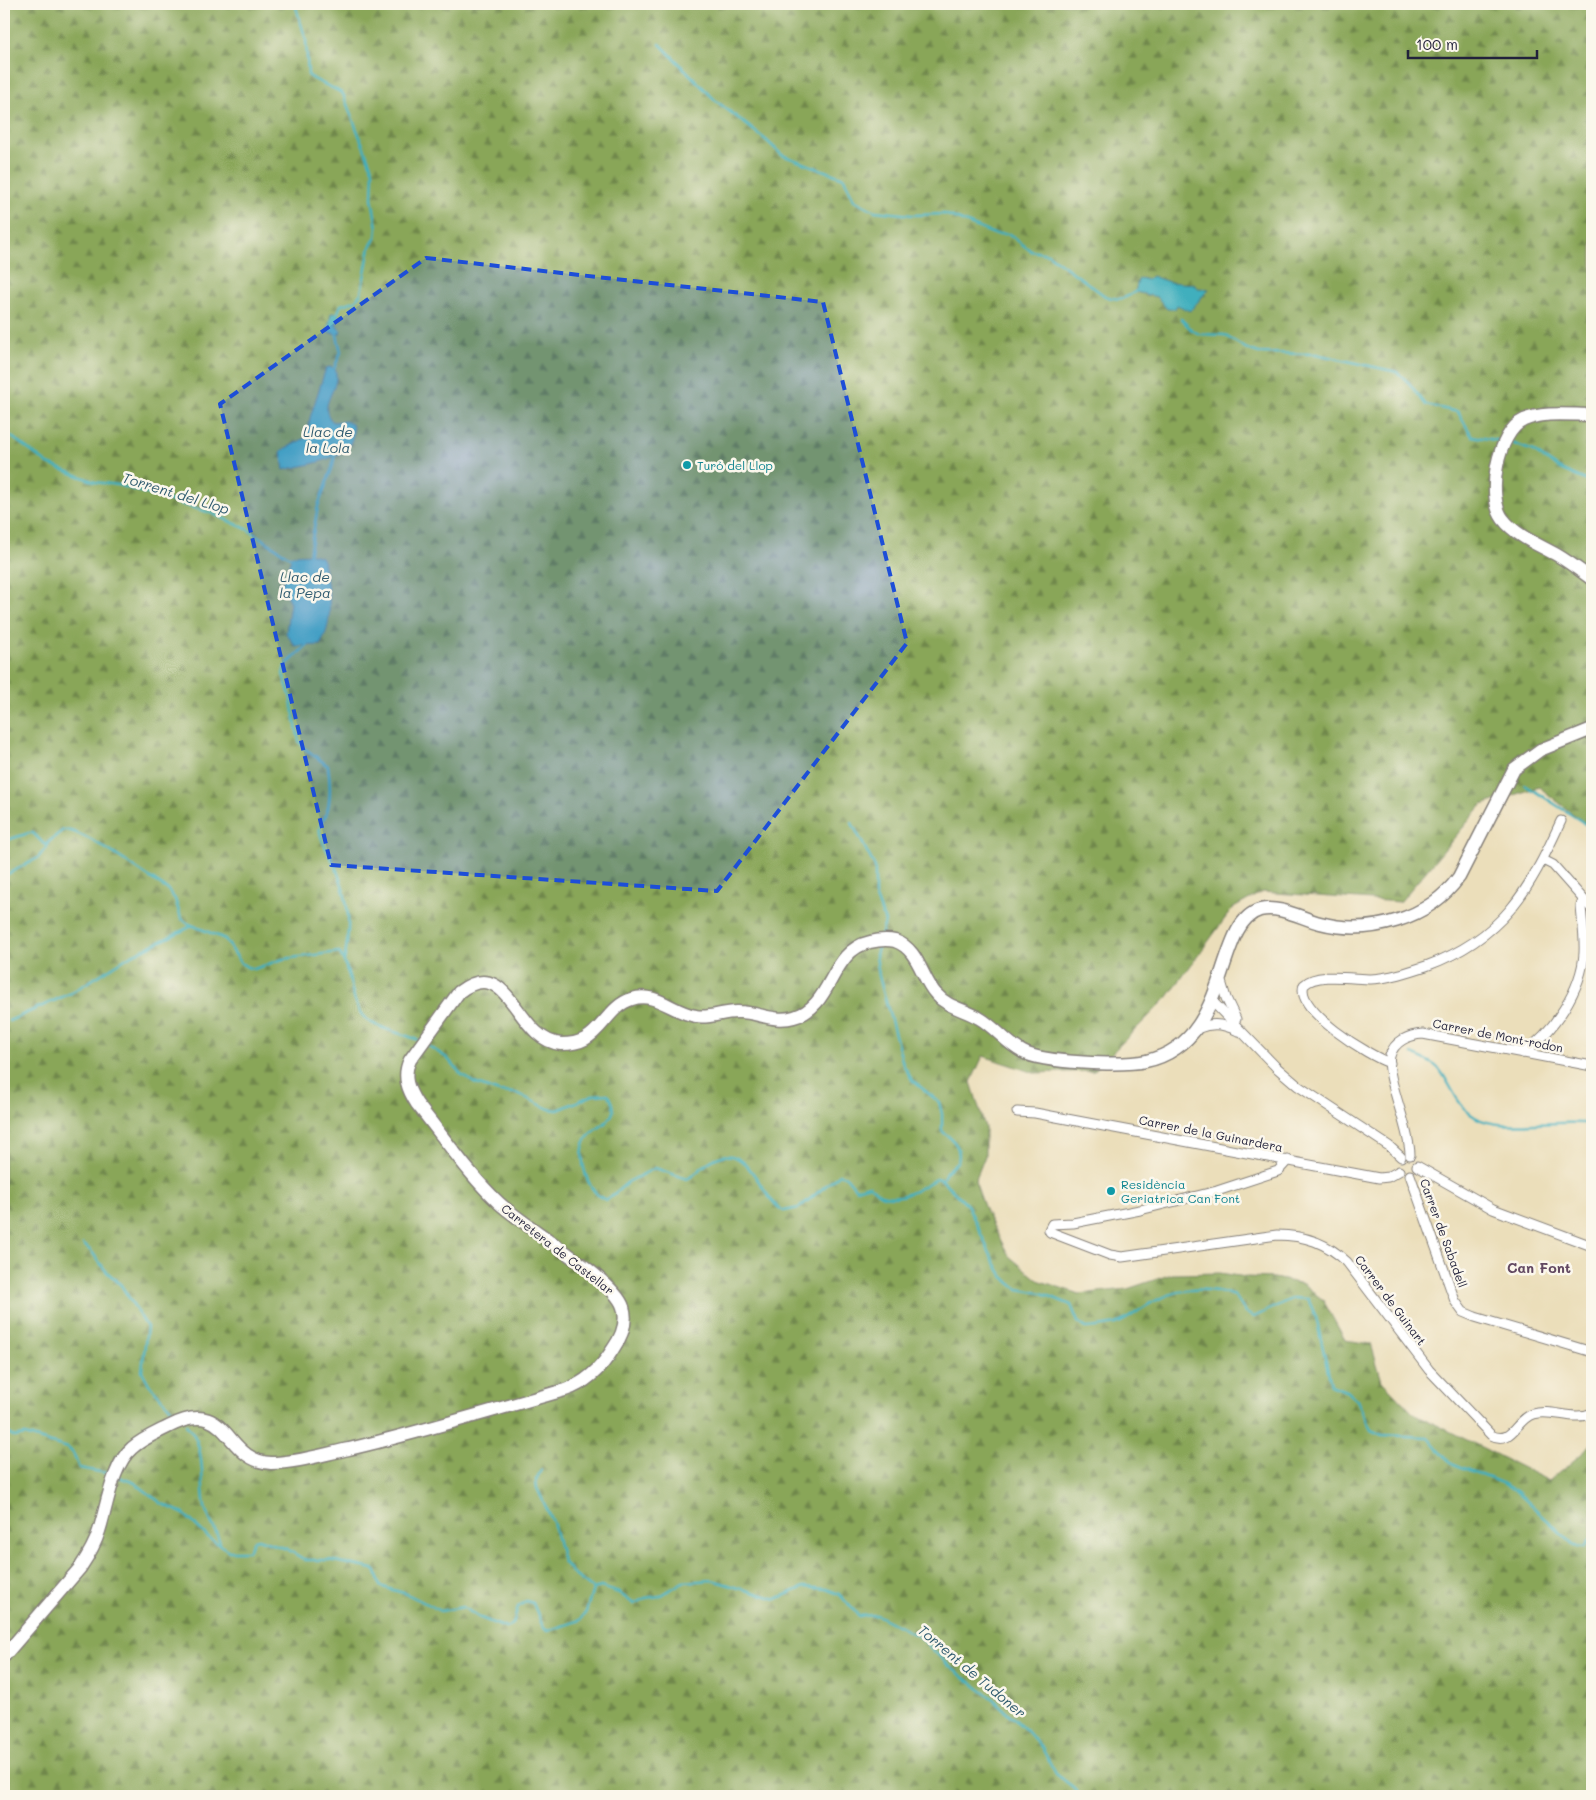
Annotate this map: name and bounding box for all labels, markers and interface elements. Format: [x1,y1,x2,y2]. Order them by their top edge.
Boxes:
scale bar [1408,28,1537,60]
text: 100 m [1416,34,1458,54]
water label: Llac de la Lola [303,422,353,457]
place label: Turó del Llop [697,457,773,473]
marker: Turó del Llop [681,459,693,471]
water label: Torrent del Llop [120,468,232,518]
water label: Llac de la Pepa [279,567,331,602]
street label: Carrer de Mont-rodon [1431,1015,1565,1055]
street label: Carrer de la Guinardera [1138,1111,1284,1155]
place label: Residència Geriatrica Can Font [1121,1176,1240,1206]
street label: Carrer de Sabadell [1417,1176,1471,1290]
marker: Residència Geriatrica Can Font [1105,1185,1117,1197]
street label: Carretera de Castellar [498,1200,618,1298]
street label: Carrer de Guinart [1352,1252,1430,1348]
district label: Can Font [1507,1258,1571,1277]
water label: Torrent de Tudoner [914,1620,1030,1722]

